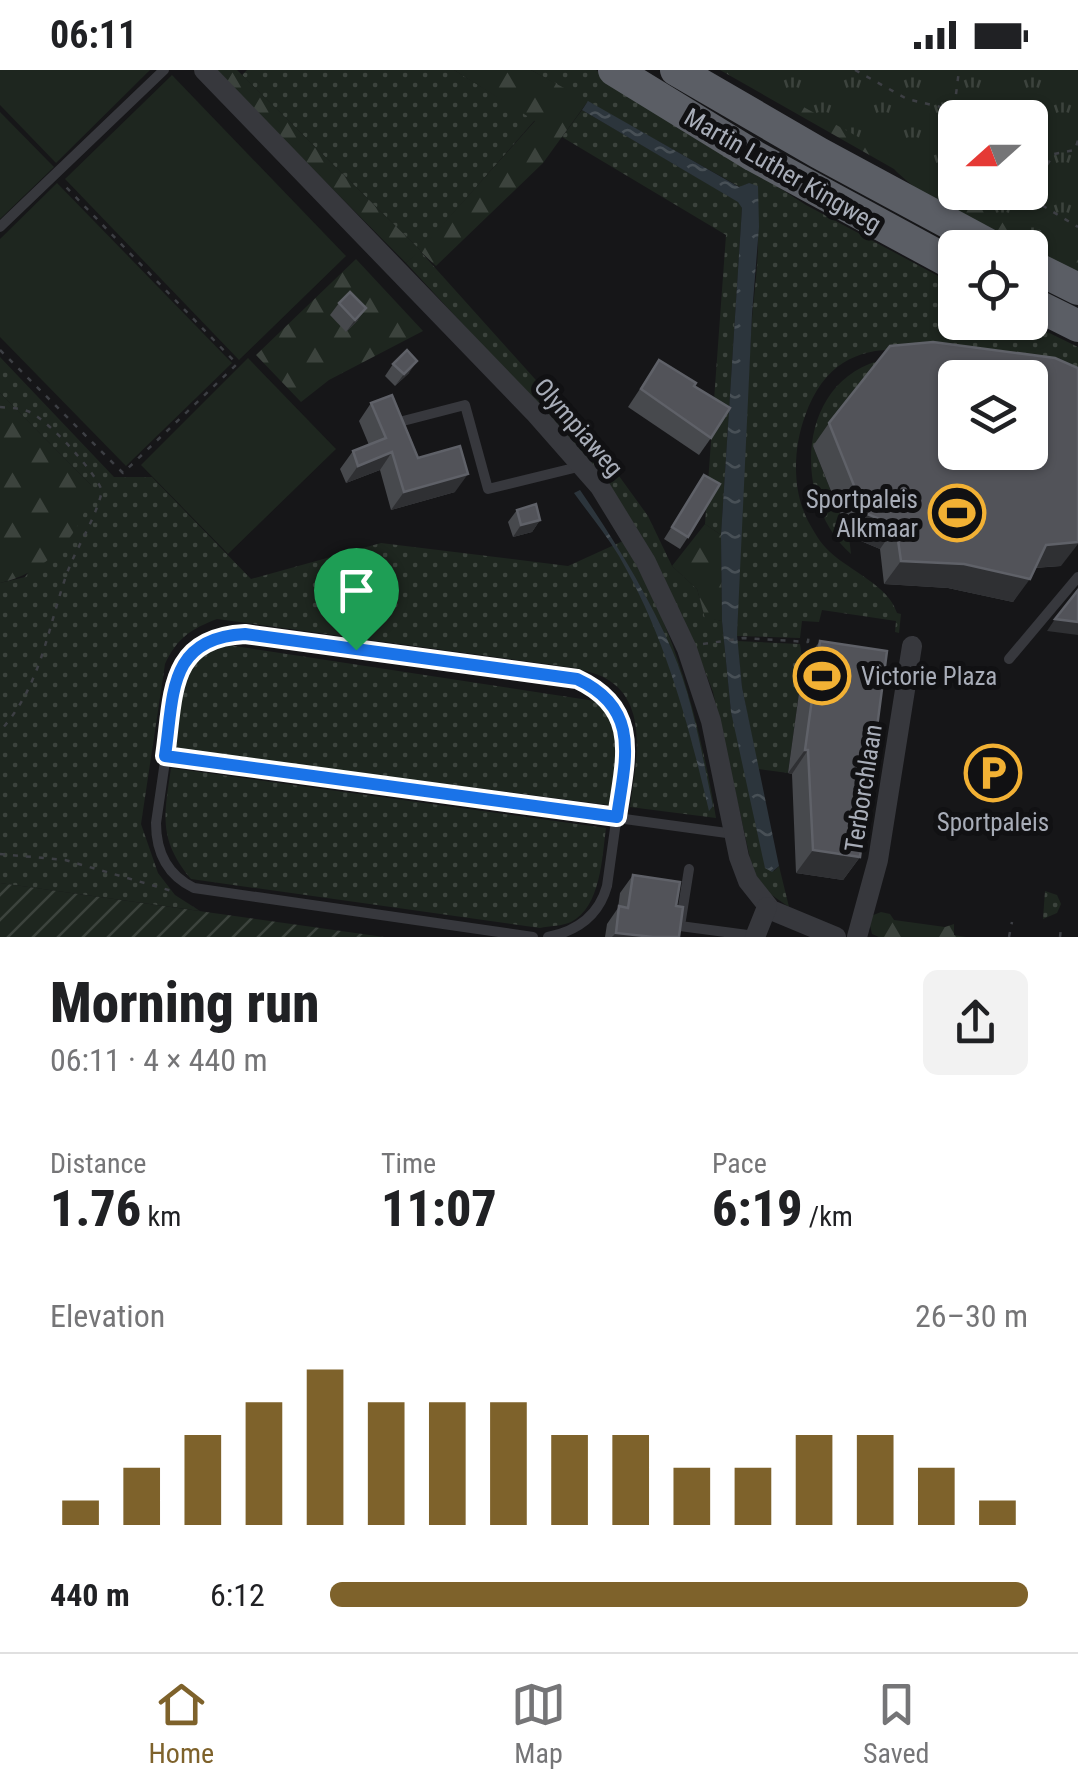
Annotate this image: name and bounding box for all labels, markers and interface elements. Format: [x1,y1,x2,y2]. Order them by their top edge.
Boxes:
text: 06:11 [50,13,137,57]
north arrow [938,100,1048,210]
map controls [938,100,1048,470]
street label: Martin Luther Kingweg [679,102,886,239]
button: locate [938,230,1048,340]
button: layers [938,360,1048,470]
street label: Olympiaweg [528,372,629,482]
sports icon: Sportpaleis Alkmaar [927,483,987,543]
place label: Sportpaleis Alkmaar [806,485,918,543]
pin [314,548,399,651]
icon: arrive [329,563,384,618]
sports icon: Victorie Plaza [792,646,852,706]
place label: Victorie Plaza [861,662,997,691]
street label: Terborchlaan [839,722,888,854]
parking icon: Sportpaleis [963,743,1023,803]
place label: Sportpaleis [937,808,1049,837]
button: share [923,970,1028,1075]
text: Morning run [50,971,319,1035]
text: 06:11 · 4 × 440 m [50,1041,268,1079]
text: Distance [50,1147,147,1180]
text: Time [381,1147,436,1180]
text: Pace [712,1147,767,1180]
text: 1.76 [50,1180,141,1238]
text: 11:07 [381,1180,497,1238]
text: 6:19 [712,1180,802,1238]
text: km [141,1200,181,1233]
text: /km [802,1200,853,1233]
text: Elevation [50,1297,165,1335]
text: 26–30 m [915,1297,1028,1335]
text: 440 m [50,1576,130,1614]
text: 6:12 [210,1576,265,1614]
tab: Home [148,1677,214,1770]
tab: Map [511,1677,566,1770]
tab: Saved [863,1677,930,1770]

